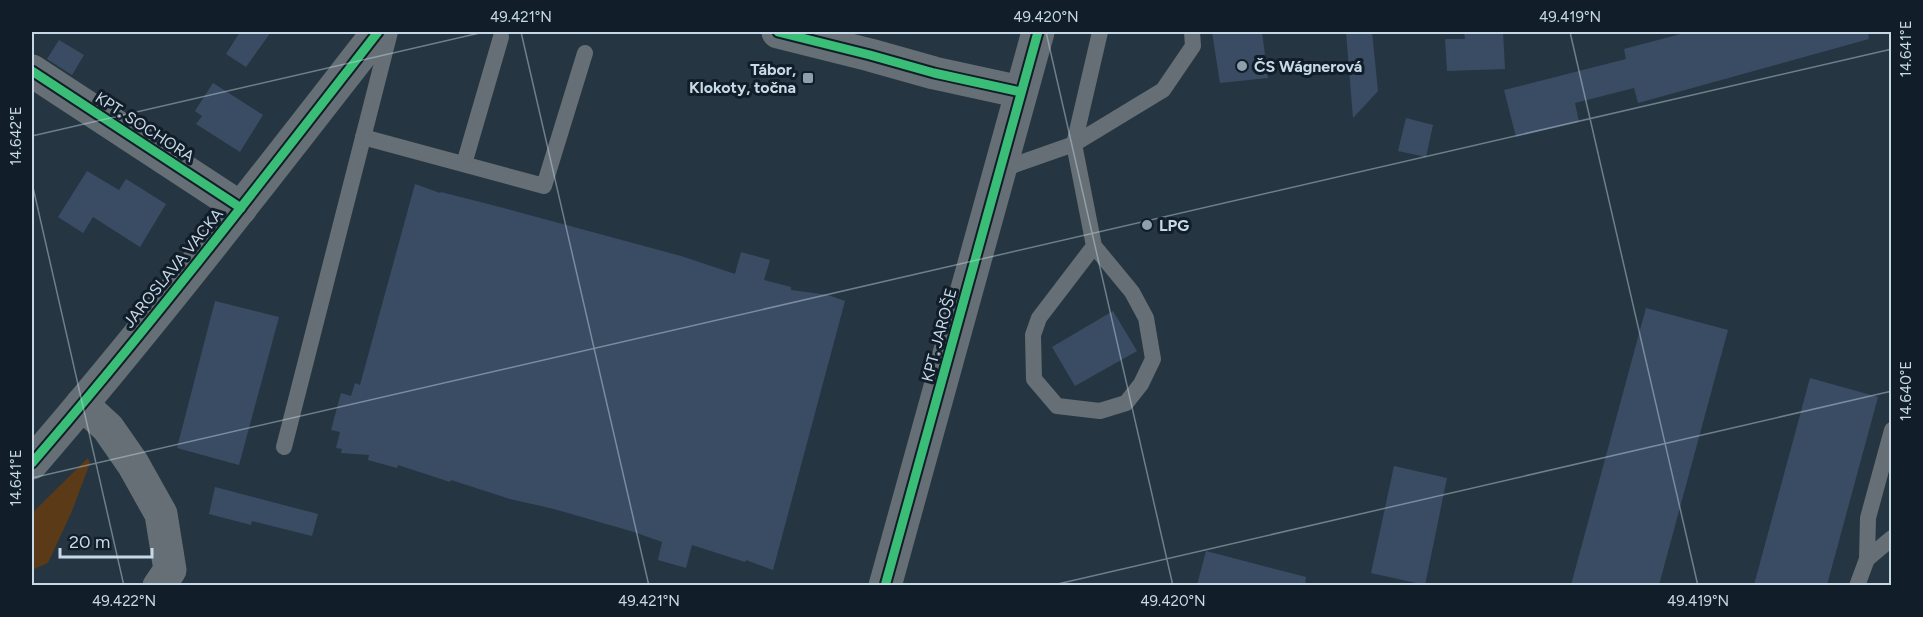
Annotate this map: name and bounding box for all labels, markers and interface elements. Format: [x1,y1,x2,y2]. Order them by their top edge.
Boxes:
text: 49.421°N [490,8,552,26]
text: 49.420°N [1013,8,1079,26]
text: 49.419°N [1539,8,1601,26]
text: 14.641°E [1897,20,1915,78]
place label: ČS Wágnerová [1254,57,1362,76]
marker: ČS Wágnerová [1235,59,1249,73]
place label: Tábor, Klokoty, točna [689,60,796,97]
marker: Tábor, Klokoty, točna [801,71,815,85]
street label: KPT. SOCHORA [92,88,198,166]
text: 14.642°E [7,106,25,166]
street label: JAROSLAVA VACKA [119,204,227,331]
place label: LPG [1159,216,1189,235]
marker: LPG [1140,218,1154,232]
street label: KPT. JAROŠE [917,286,961,384]
text: 14.640°E [1897,361,1915,421]
text: 14.641°E [7,449,25,507]
scale bar [60,521,152,559]
text: 20 m [69,531,110,553]
text: 49.422°N [92,592,156,610]
text: 49.421°N [618,592,680,610]
text: 49.420°N [1140,592,1206,610]
text: 49.419°N [1667,592,1729,610]

